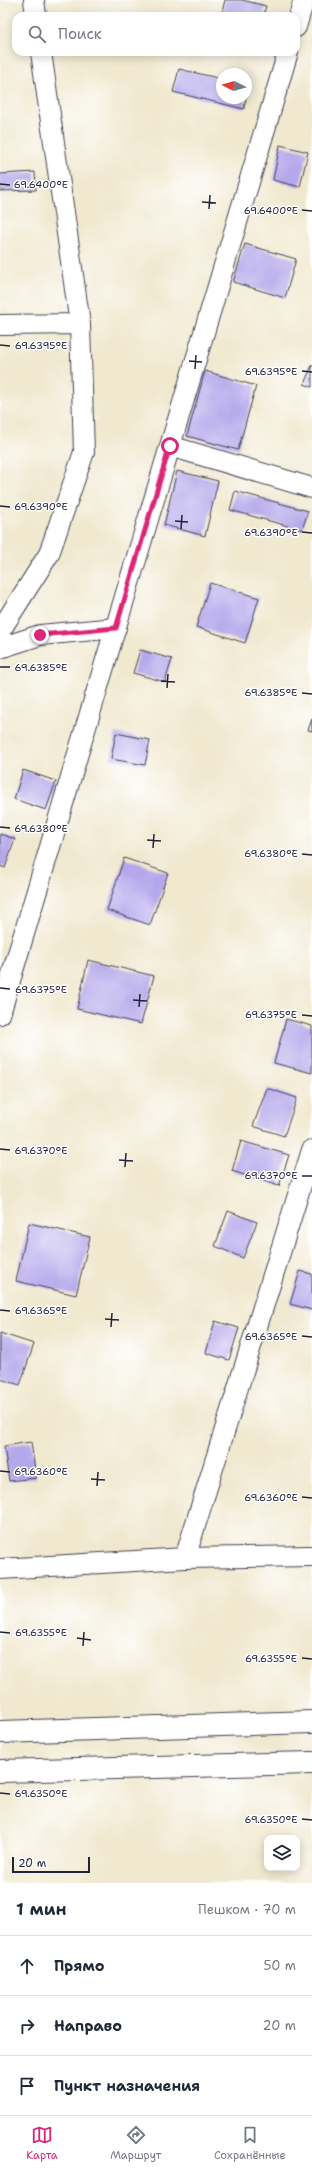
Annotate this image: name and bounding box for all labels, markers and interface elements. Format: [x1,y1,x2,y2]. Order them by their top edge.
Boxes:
search box [12,12,300,56]
icon: search [26,23,48,45]
text: Поиск [58,24,102,44]
north arrow [216,68,252,104]
text: 69.6400°E [14,178,68,191]
text: 69.6400°E [244,204,298,217]
text: 69.6395°E [15,339,67,352]
text: 69.6395°E [245,365,297,378]
route start [161,437,179,455]
text: 69.6390°E [14,500,68,513]
text: 69.6390°E [244,526,298,539]
route end [31,626,49,644]
text: 69.6385°E [15,661,67,674]
text: 69.6385°E [245,686,297,699]
text: 69.6380°E [14,822,68,835]
text: 69.6380°E [244,847,298,860]
text: 69.6375°E [15,983,67,996]
text: 69.6375°E [245,1008,297,1021]
text: 69.6370°E [14,1144,68,1157]
text: 69.6370°E [244,1169,298,1182]
text: 69.6365°E [15,1304,67,1317]
text: 69.6365°E [245,1330,297,1343]
text: 69.6360°E [14,1465,68,1478]
text: 69.6360°E [244,1491,298,1504]
text: 69.6355°E [15,1626,67,1639]
text: 69.6355°E [245,1652,297,1665]
text: 69.6350°E [15,1787,67,1800]
text: 69.6350°E [245,1813,297,1826]
map controls [264,1835,300,1871]
button: layers [264,1835,300,1871]
scale bar [12,1855,90,1874]
text: 20 m [18,1856,46,1871]
text: 1 мин [16,1898,66,1920]
text: Пешком · 70 m [198,1901,296,1918]
icon: ahead [16,1955,38,1977]
text: Прямо [54,1956,104,1976]
text: 50 m [263,1957,296,1974]
icon: right [16,2015,38,2037]
text: Направо [54,2016,122,2036]
text: 20 m [263,2017,296,2034]
icon: arrive [16,2075,38,2097]
text: Пункт назначения [54,2076,200,2096]
tab: Карта [26,2124,58,2163]
tab: Маршрут [110,2124,161,2163]
tab: Сохранённые [214,2124,286,2163]

